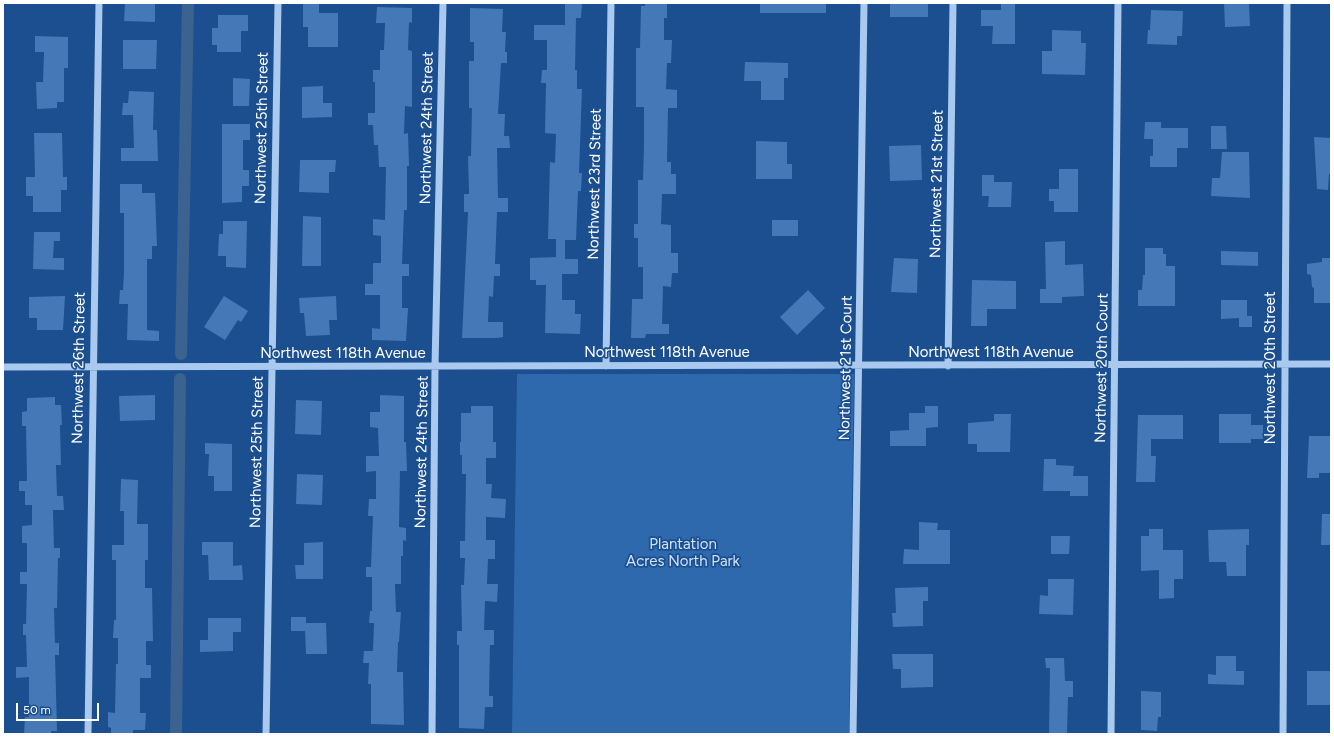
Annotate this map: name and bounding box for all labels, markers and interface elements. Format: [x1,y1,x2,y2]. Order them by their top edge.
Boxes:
street label: Northwest 24th Street [417,51,437,205]
street label: Northwest 25th Street [252,52,272,204]
street label: Northwest 23rd Street [585,108,605,260]
street label: Northwest 21st Street [927,110,947,258]
street label: Northwest 20th Street [1262,291,1280,445]
street label: Northwest 26th Street [69,292,89,444]
street label: Northwest 20th Court [1092,293,1112,443]
street label: Northwest 21st Court [836,295,856,441]
street label: Northwest 118th Avenue [584,344,750,362]
street label: Northwest 118th Avenue [908,344,1074,362]
street label: Northwest 118th Avenue [260,345,426,363]
street label: Northwest 24th Street [412,375,432,529]
street label: Northwest 25th Street [247,376,267,528]
park label: Plantation Acres North Park [626,536,740,571]
scale bar [18,695,101,721]
text: 50 m [23,703,51,717]

